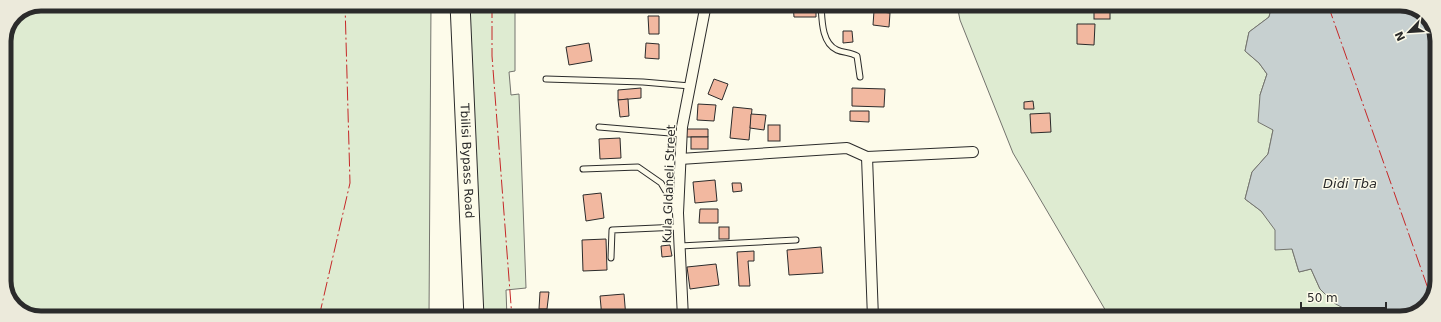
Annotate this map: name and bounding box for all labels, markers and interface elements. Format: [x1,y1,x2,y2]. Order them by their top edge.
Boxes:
north arrow [1389,12,1429,52]
text: N [1393,29,1408,43]
street label: Tbilisi Bypass Road [457,102,477,219]
street label: Kula Gldaneli Street [660,124,678,244]
water label: Didi Tba [1323,176,1377,191]
scale bar [1301,284,1386,310]
text: 50 m [1307,291,1338,305]

